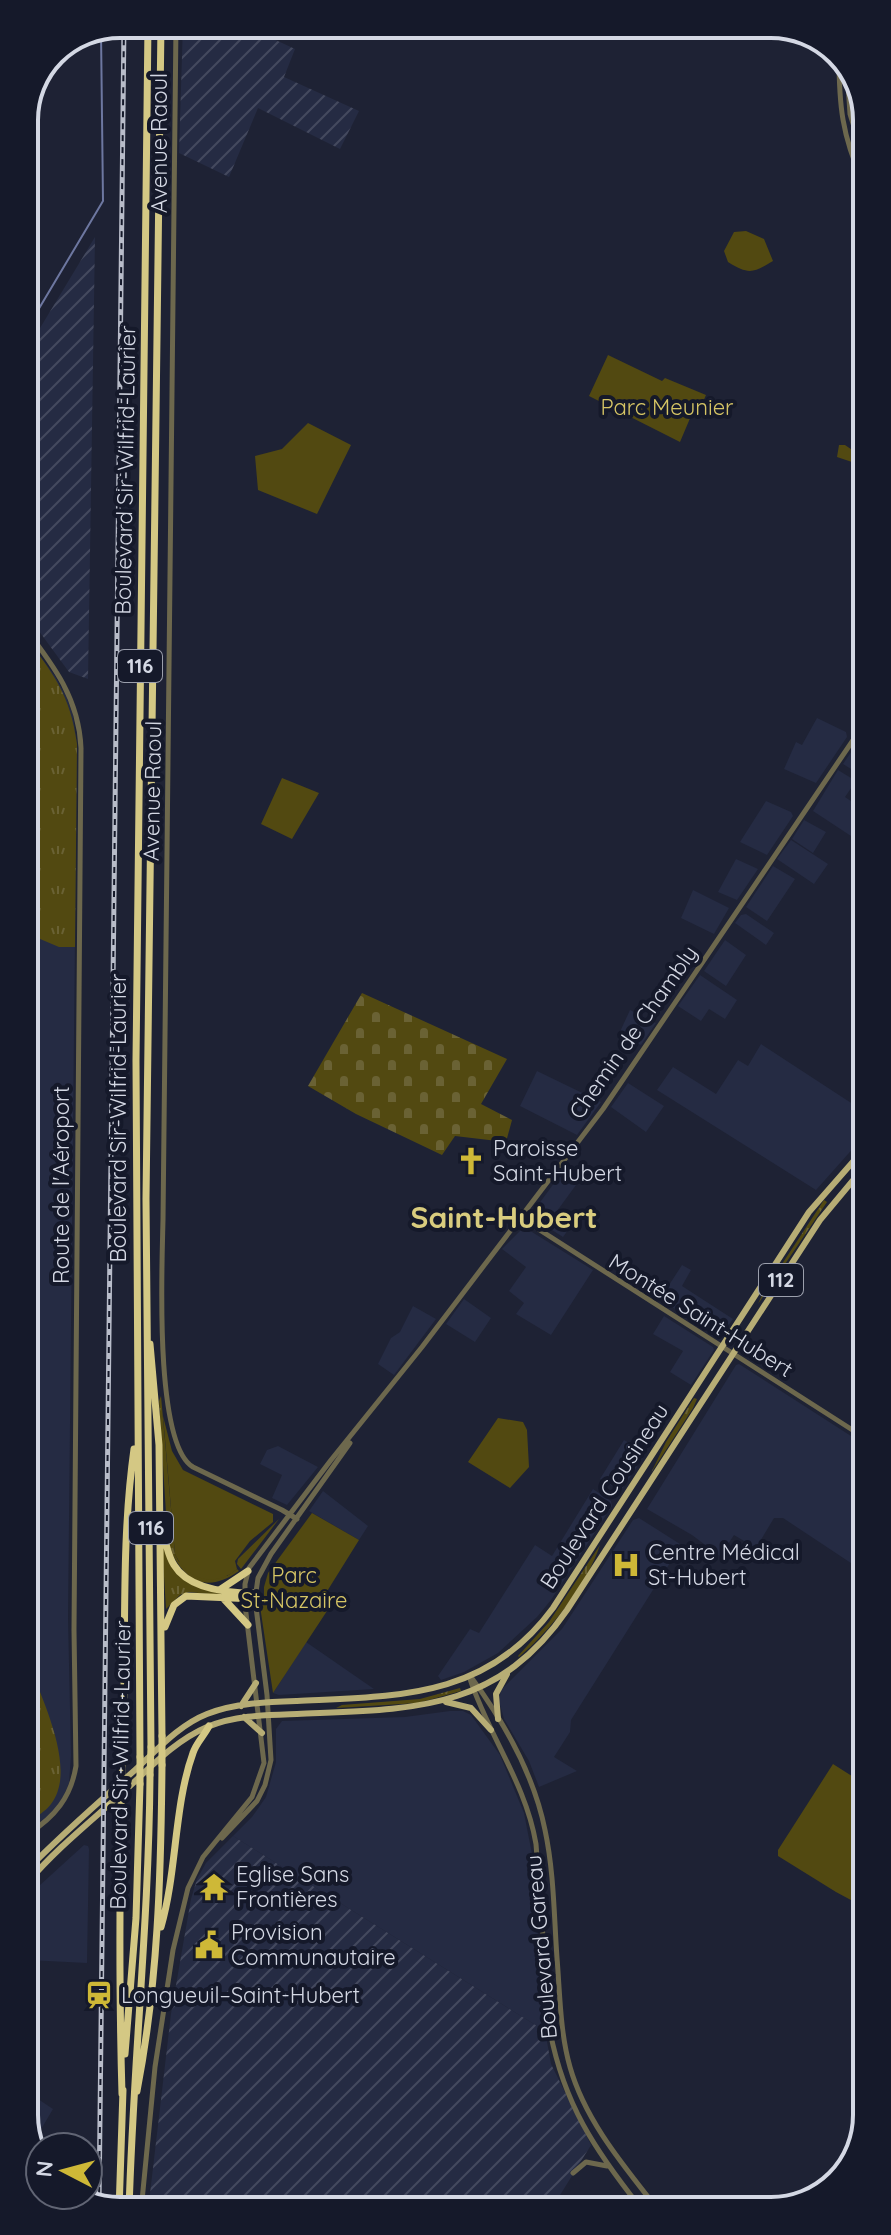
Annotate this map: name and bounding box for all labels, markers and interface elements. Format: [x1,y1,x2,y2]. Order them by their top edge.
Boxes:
street label: Avenue Raoul [145,73,173,213]
street label: Boulevard Sir-Wilfrid-Laurier [108,325,142,615]
park label: Parc Meunier [600,393,734,421]
road number: 116 [118,650,162,682]
street label: Avenue Raoul [137,721,167,861]
street label: Chemin de Chambly [563,940,703,1124]
street label: Boulevard Sir-Wilfrid-Laurier [104,973,132,1263]
street label: Route de l'Aéroport [47,1086,75,1284]
place label: Paroisse Saint-Hubert [493,1134,622,1187]
church icon: Paroisse Saint-Hubert [456,1146,486,1176]
district label: Saint-Hubert [411,1198,597,1236]
street label: Montée Saint-Hubert [604,1247,798,1383]
road number: 112 [759,1264,803,1296]
street label: Boulevard Cousineau [534,1398,674,1594]
road number: 116 [129,1512,173,1544]
place label: Centre Médical St-Hubert [648,1538,800,1591]
hospital icon: Centre Médical St-Hubert [611,1550,641,1580]
park label: Parc St-Nazaire [241,1561,347,1614]
street label: Boulevard Sir-Wilfrid-Laurier [103,1620,137,1910]
street label: Boulevard Gareau [519,1854,563,2040]
place label: Eglise Sans Frontières [236,1860,349,1913]
temple icon: Eglise Sans Frontières [199,1872,229,1902]
place label: Provision Communautaire [231,1918,396,1971]
public building icon: Provision Communautaire [194,1930,224,1960]
station icon: Longueuil–Saint-Hubert [84,1980,114,2010]
place label: Longueuil–Saint-Hubert [121,1981,360,2009]
north arrow [24,2131,104,2211]
text: N [29,2159,59,2178]

